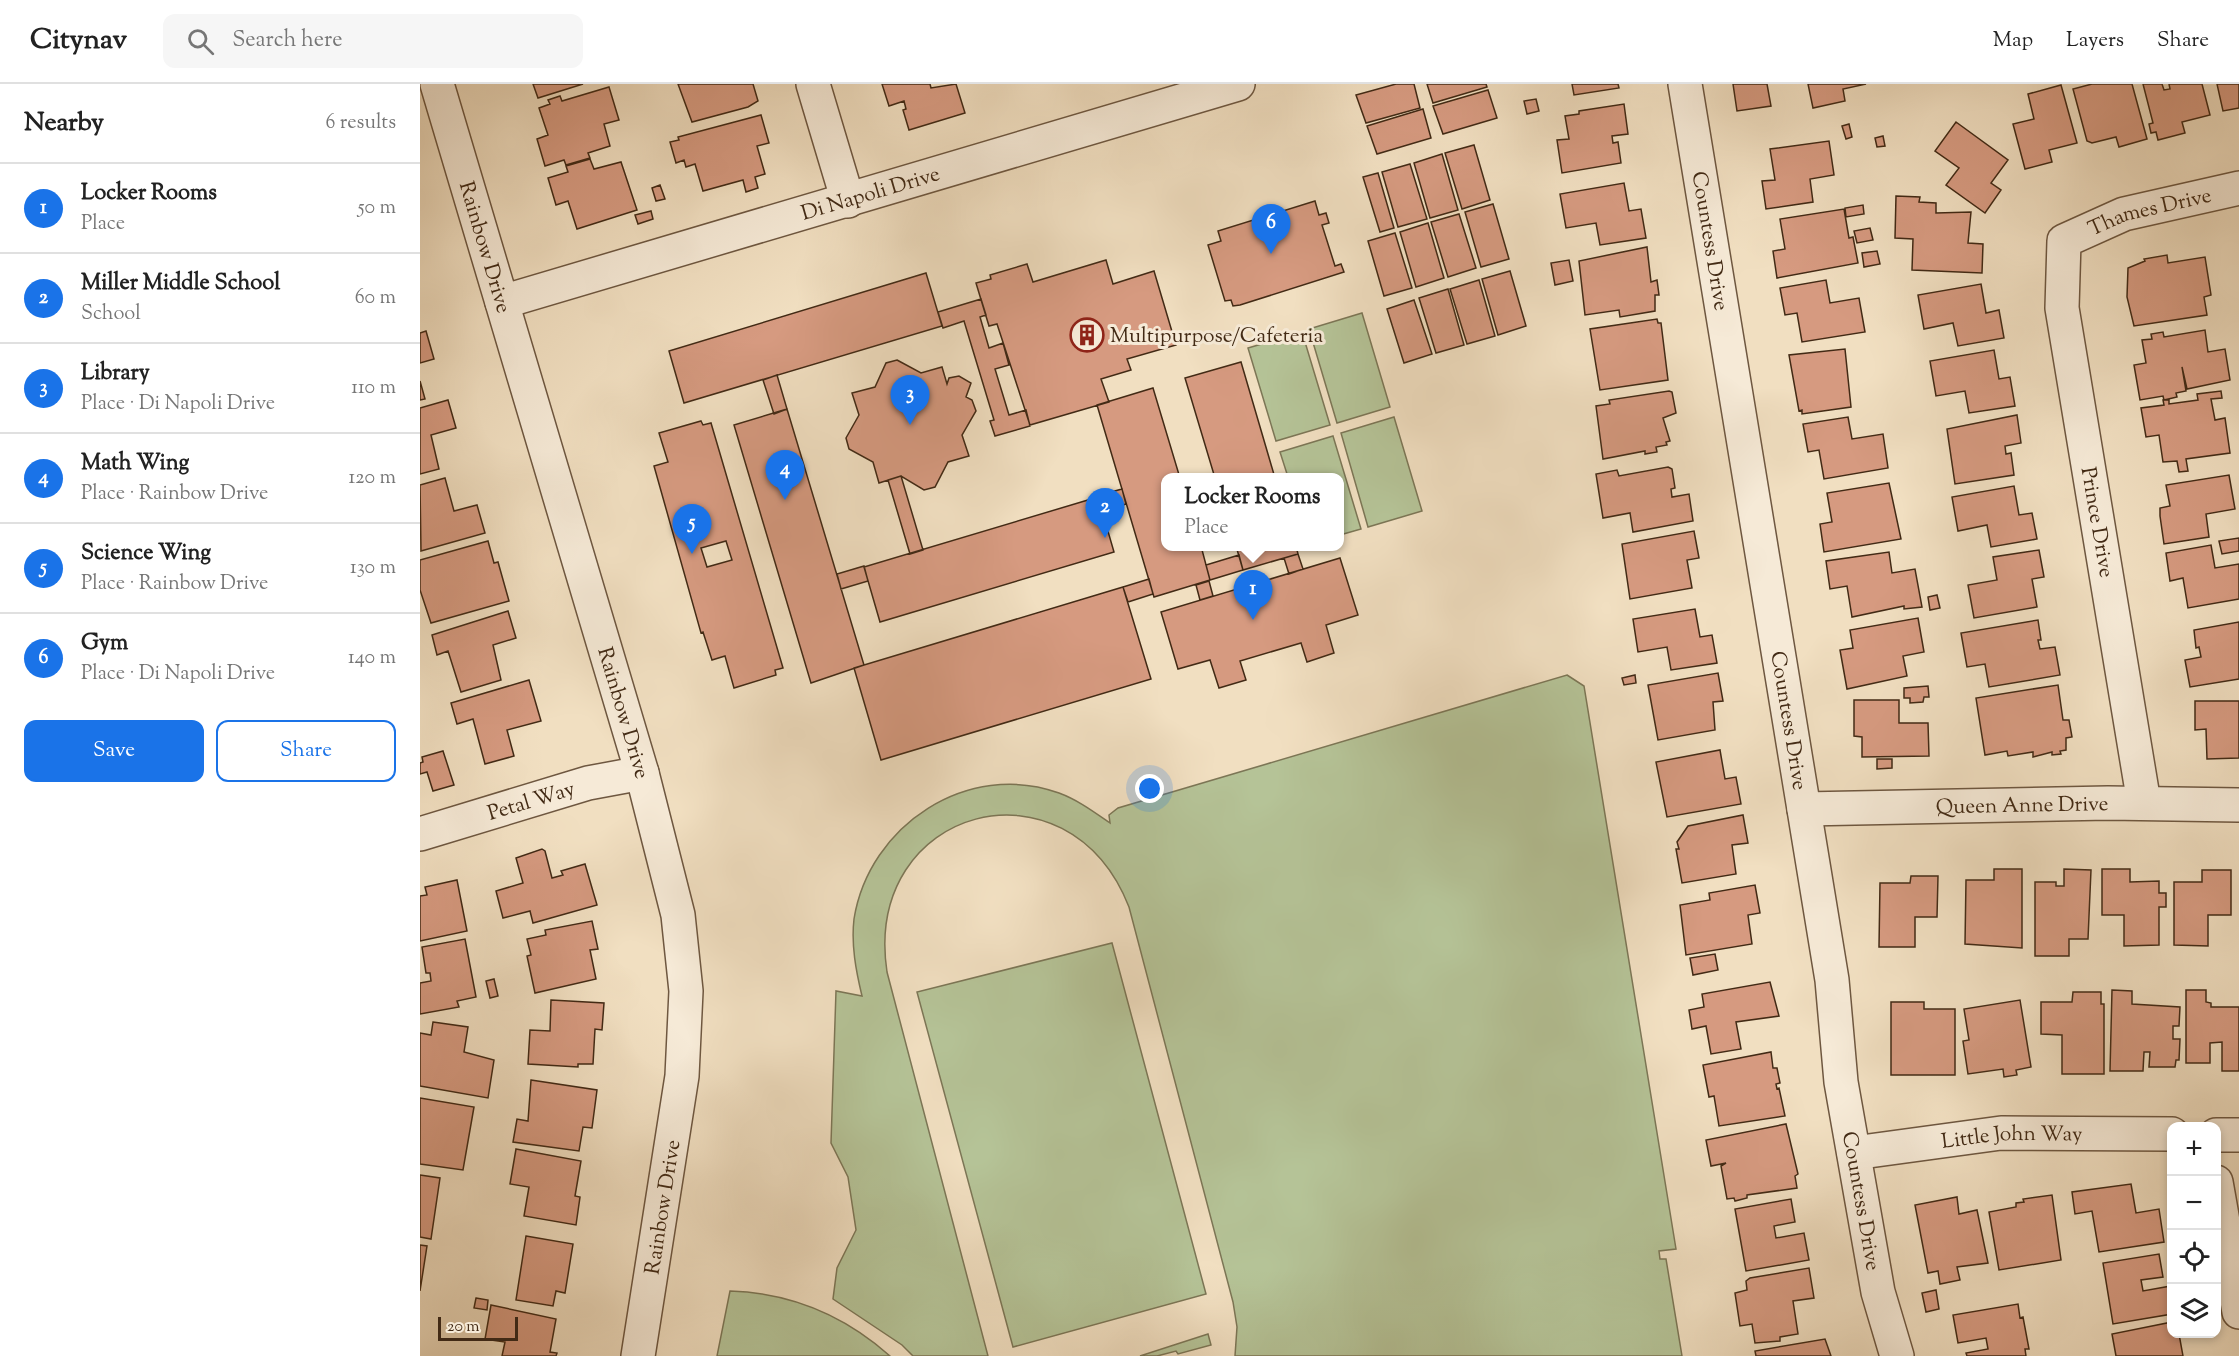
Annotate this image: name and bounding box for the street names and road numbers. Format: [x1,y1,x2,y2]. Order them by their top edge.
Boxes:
street label: Di Napoli Drive [798,160,944,230]
street label: Countess Drive [1683,169,1735,313]
street label: Rainbow Drive [450,178,517,317]
street label: Thames Drive [2084,182,2215,245]
street label: Prince Drive [2072,465,2121,580]
street label: Rainbow Drive [588,644,656,782]
street label: Countess Drive [1761,649,1814,793]
street label: Petal Way [484,775,579,830]
street label: Queen Anne Drive [1935,790,2109,823]
street label: Little John Way [1940,1120,2083,1158]
street label: Countess Drive [1833,1129,1887,1273]
street label: Rainbow Drive [639,1138,689,1277]

